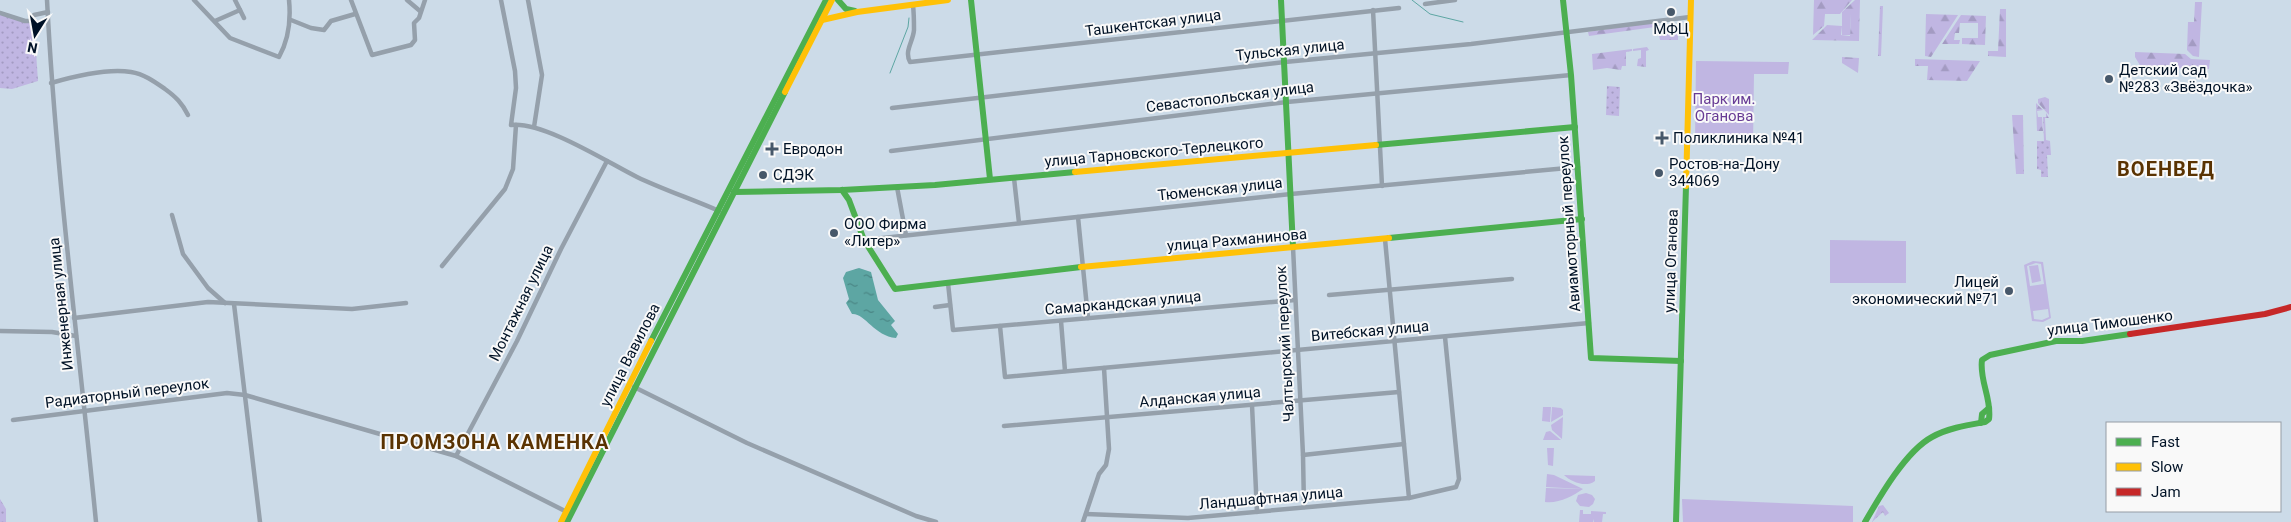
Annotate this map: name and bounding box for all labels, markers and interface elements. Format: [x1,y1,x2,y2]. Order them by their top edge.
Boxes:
street label: Ташкентская улица [1084,6,1222,40]
marker: МФЦ [1665,6,1677,18]
north arrow [10,10,60,60]
place label: МФЦ [1653,20,1689,38]
street label: Тульская улица [1235,35,1345,65]
text: N [26,39,39,57]
place label: Детский сад №283 «Звёздочка» [2119,61,2253,96]
marker: Детский сад №283 «Звёздочка» [2103,73,2115,85]
street label: Севастопольская улица [1145,78,1315,116]
park label: Парк им. Оганова [1693,90,1755,125]
place label: Поликлиника №41 [1673,129,1804,147]
marker: Поликлиника №41 [1655,131,1669,145]
street label: улица Тарновского-Терлецкого [1044,133,1264,171]
street label: Авиамоторный переулок [1554,135,1584,313]
place label: Евродон [783,140,843,158]
marker: Евродон [765,142,779,156]
place label: Ростов-на-Дону 344069 [1669,155,1780,190]
district label: ВОЕНВЕД [2117,157,2215,181]
place label: СДЭК [773,166,814,184]
marker: Ростов-на-Дону 344069 [1653,167,1665,179]
marker: СДЭК [757,169,769,181]
street label: Тюменская улица [1157,173,1283,205]
street label: улица Оганова [1660,209,1682,313]
place label: ООО Фирма «Литер» [844,215,927,250]
street label: улица Рахманинова [1166,225,1308,255]
marker: ООО Фирма «Литер» [828,227,840,239]
street label: Инженерная улица [45,237,77,371]
street label: Монтажная улица [485,242,557,364]
street label: Чалтырский переулок [1272,265,1298,423]
place label: Лицей экономический №71 [1852,273,1999,308]
marker: Лицей экономический №71 [2003,285,2015,297]
street label: Самаркандская улица [1044,287,1202,319]
street label: улица Вавилова [596,300,664,410]
street label: улица Тимошенко [2046,306,2174,340]
street label: Витебская улица [1310,317,1430,345]
street label: Радиаторный переулок [44,374,210,412]
street label: Алданская улица [1139,383,1261,411]
legend [2106,422,2281,512]
district label: ПРОМЗОНА КАМЕНКА [381,430,609,454]
text: Fast [2151,433,2180,451]
text: Slow [2151,458,2183,476]
street label: Ландшафтная улица [1198,483,1344,513]
text: Jam [2151,483,2181,501]

